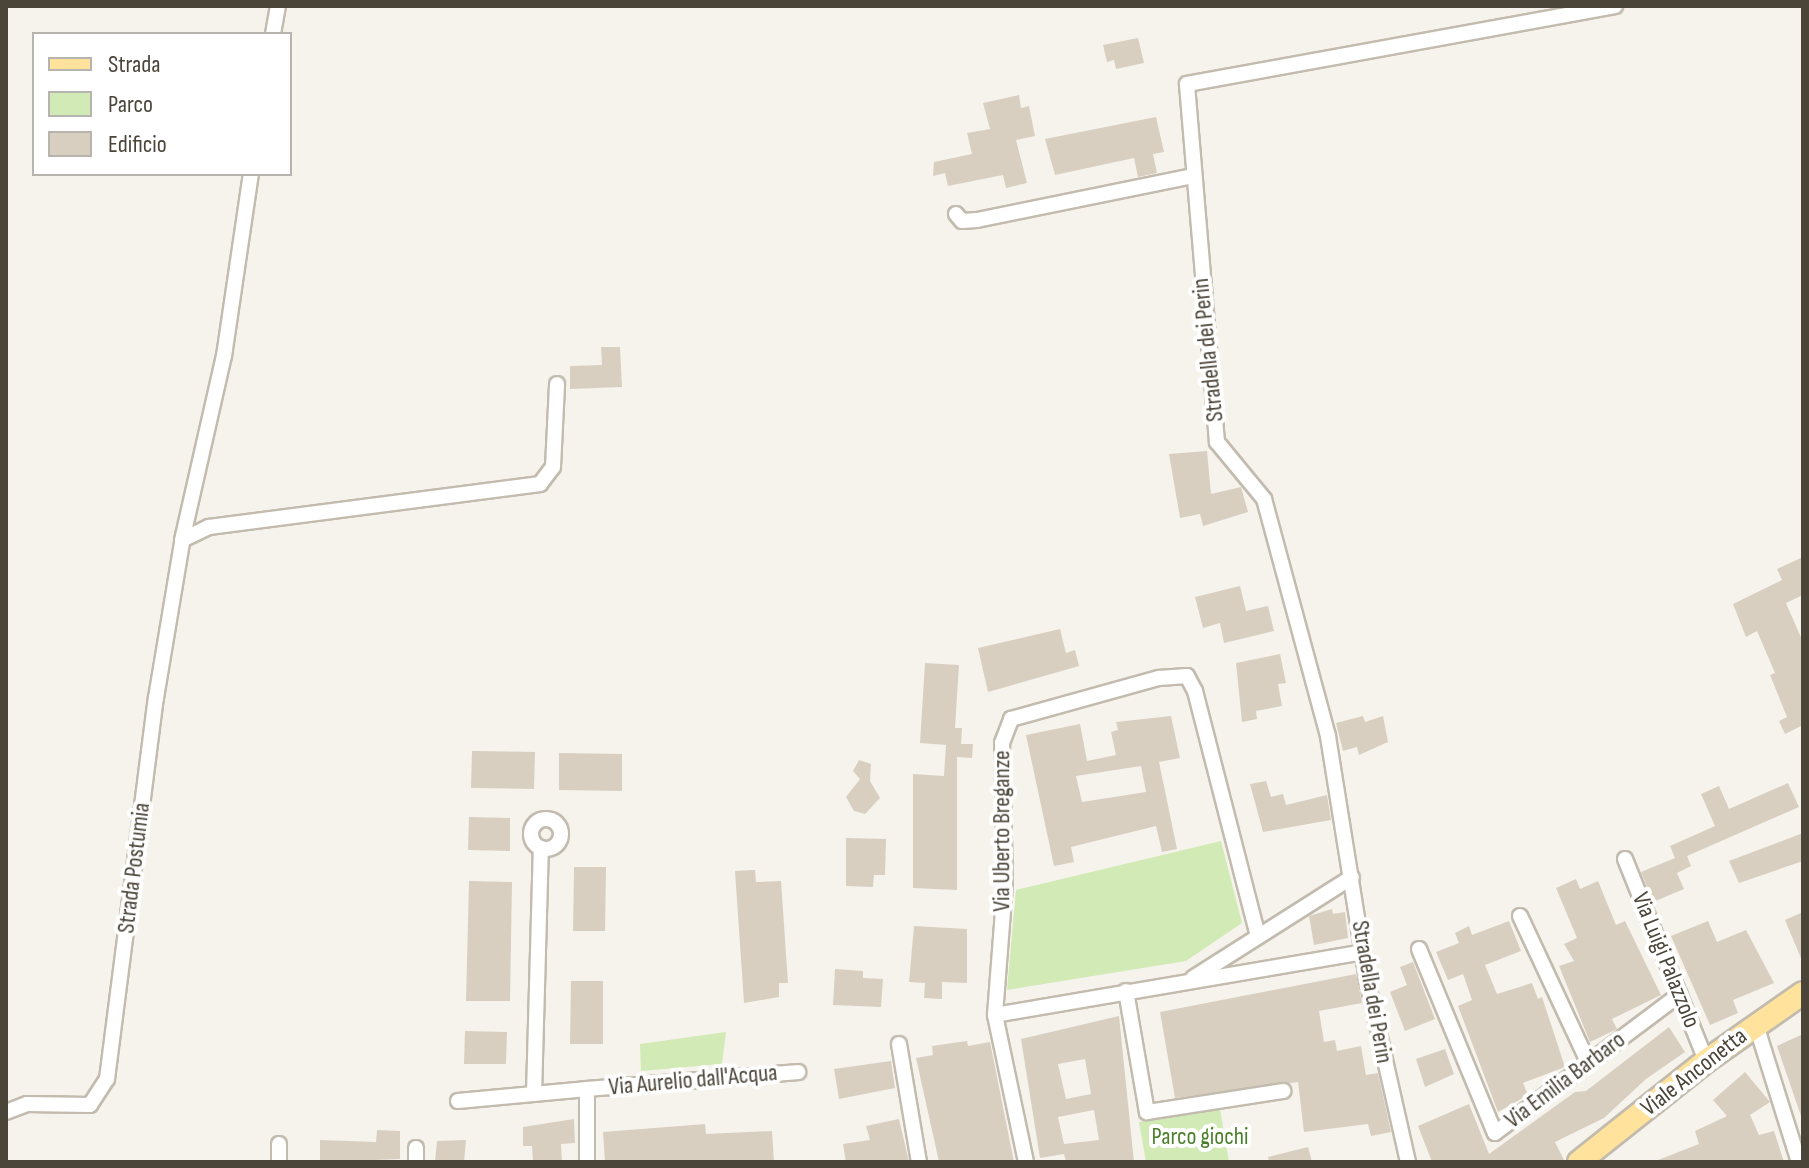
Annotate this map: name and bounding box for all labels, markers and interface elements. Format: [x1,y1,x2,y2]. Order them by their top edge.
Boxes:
legend [32,32,292,176]
text: Strada [108,50,161,79]
text: Parco [108,90,153,119]
text: Edificio [108,130,167,159]
street label: Stradella dei Perin [1186,277,1230,423]
street label: Via Uberto Breganze [988,750,1016,912]
street label: Strada Postumia [112,801,156,935]
street label: Via Luigi Palazzolo [1626,888,1706,1032]
street label: Stradella dei Perin [1345,918,1399,1066]
street label: Viale Anconetta [1635,1022,1753,1122]
street label: Via Emilia Barbaro [1499,1025,1631,1135]
street label: Via Aurelio dall'Acqua [607,1058,779,1102]
park label: Parco giochi [1151,1123,1249,1151]

